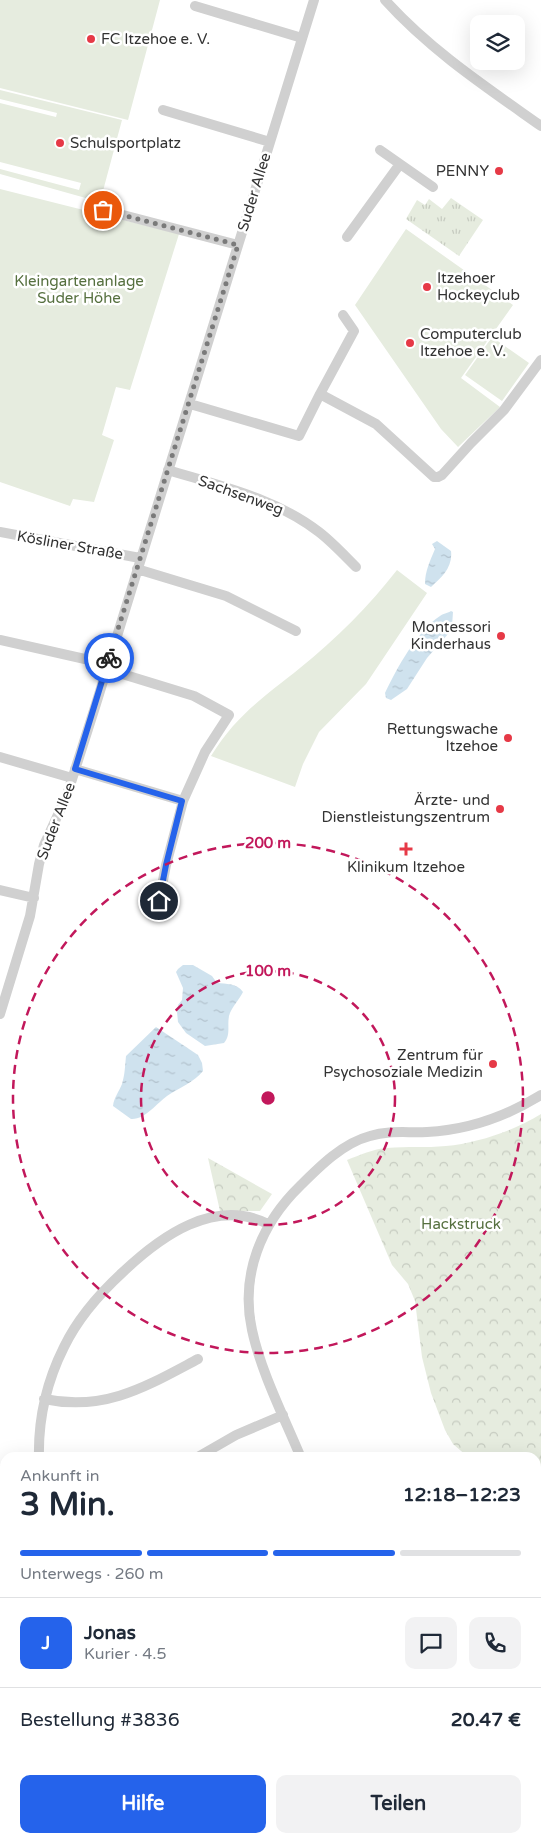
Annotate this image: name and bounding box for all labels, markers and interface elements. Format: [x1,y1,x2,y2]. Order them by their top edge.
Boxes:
map controls [470,15,525,70]
button: layers [470,15,525,70]
place label: FC Itzehoe e. V. [101,30,210,48]
marker: FC Itzehoe e. V. [85,33,97,45]
place label: Schulsportplatz [70,134,181,152]
marker: Schulsportplatz [54,137,66,149]
street label: Suder Allee [233,150,275,234]
place label: PENNY [436,162,489,180]
marker: PENNY [493,165,505,177]
pin [82,189,124,231]
icon: bag [89,196,117,224]
place label: Itzehoer Hockeyclub [437,269,520,304]
park label: Kleingartenanlage Suder Höhe [14,272,144,307]
marker: Itzehoer Hockeyclub [421,281,433,293]
place label: Computerclub Itzehoe e. V. [420,325,522,360]
marker: Computerclub Itzehoe e. V. [404,337,416,349]
street label: Sachsenweg [196,471,286,519]
street label: Kösliner Straße [15,527,125,563]
place label: Montessori Kinderhaus [411,618,491,653]
marker: Montessori Kinderhaus [495,630,507,642]
courier [84,633,134,683]
icon: bike [95,644,123,672]
place label: Rettungswache Itzehoe [387,720,498,755]
marker: Rettungswache Itzehoe [502,732,514,744]
street label: Suder Allee [33,780,79,862]
place label: Ärzte- und Dienstleistungszentrum [322,791,490,826]
marker: Ärzte- und Dienstleistungszentrum [494,803,506,815]
text: 200 m [245,834,291,852]
marker: Klinikum Itzehoe [399,842,413,856]
place label: Klinikum Itzehoe [347,858,465,876]
pin [138,880,180,922]
icon: home [145,887,173,915]
text: 100 m [245,962,291,980]
place label: Zentrum für Psychosoziale Medizin [323,1046,483,1081]
marker: Zentrum für Psychosoziale Medizin [487,1058,499,1070]
centre of rings [259,1089,277,1107]
park label: Hackstruck [421,1215,501,1233]
text: Ankunft in [20,1466,100,1486]
text: 12:18–12:23 [403,1484,521,1506]
text: 3 Min. [20,1486,115,1524]
text: Unterwegs · 260 m [20,1564,163,1584]
button: chat [405,1617,457,1669]
button: phone [469,1617,521,1669]
text: Jonas [84,1622,136,1644]
text: J [42,1632,50,1654]
text: Kurier · 4.5 [84,1644,167,1664]
text: Bestellung #3836 [20,1709,180,1731]
text: 20.47 € [451,1709,521,1731]
button: Hilfe [20,1775,266,1833]
button: Teilen [276,1775,521,1833]

